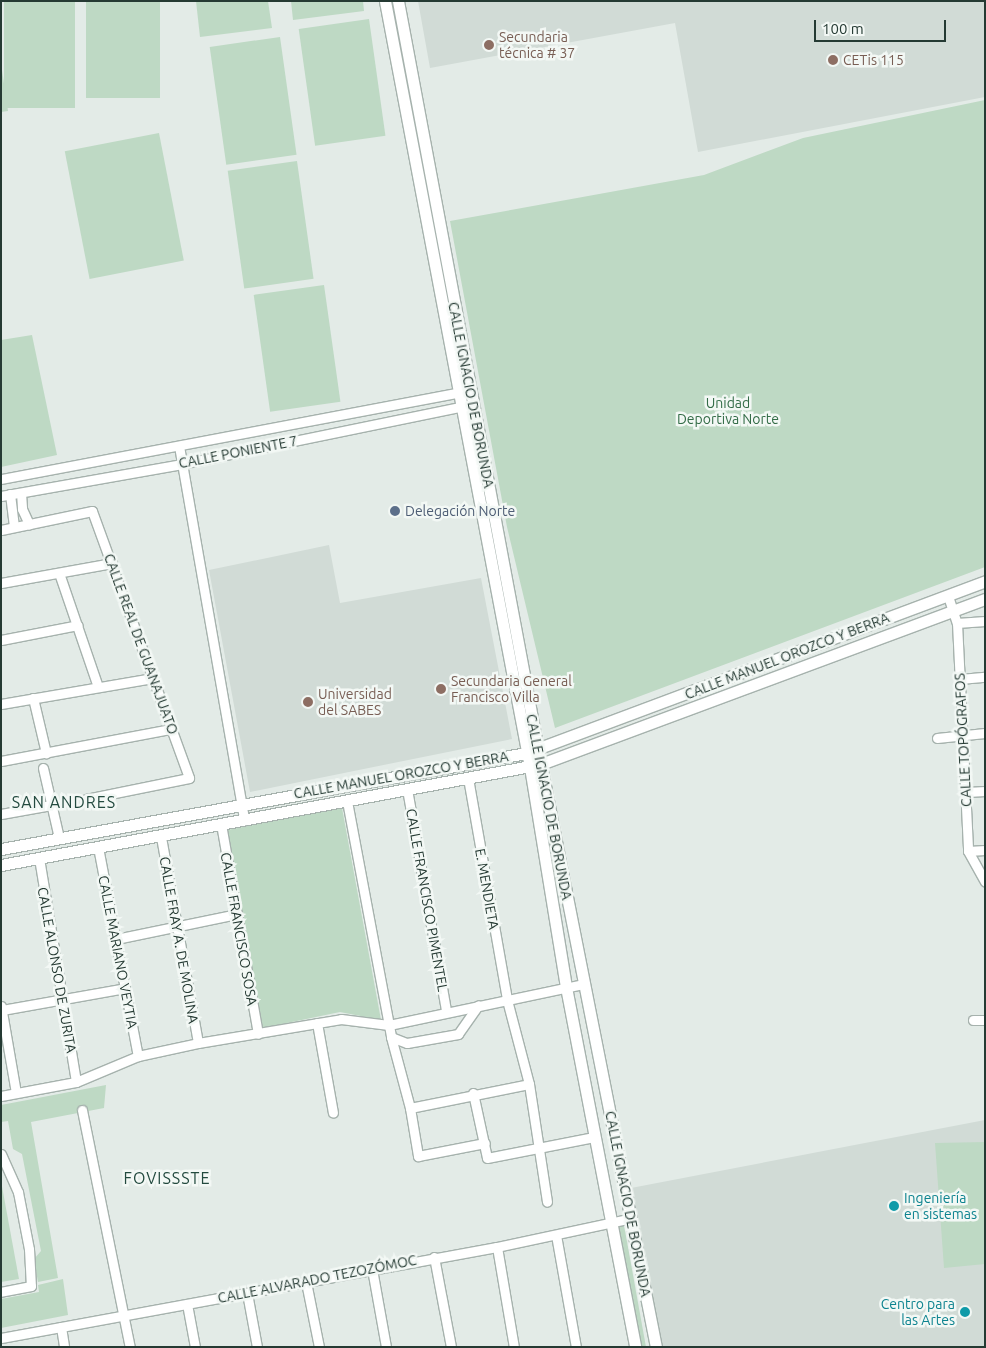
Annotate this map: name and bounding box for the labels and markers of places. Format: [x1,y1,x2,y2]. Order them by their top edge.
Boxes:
place label: Secundaria técnica # 37 [499,29,575,62]
marker: Secundaria técnica # 37 [483,39,495,51]
place label: CETis 115 [843,52,904,68]
marker: CETis 115 [827,54,839,66]
place label: Delegación Norte [405,503,515,519]
marker: Delegación Norte [389,505,401,517]
place label: Secundaria General Francisco Villa [451,673,572,706]
marker: Secundaria General Francisco Villa [435,683,447,695]
place label: Universidad del SABES [318,686,392,719]
marker: Universidad del SABES [302,696,314,708]
place label: Ingeniería en sistemas [904,1190,977,1222]
marker: Ingeniería en sistemas [888,1200,900,1212]
place label: Centro para las Artes [881,1296,955,1328]
marker: Centro para las Artes [959,1306,971,1318]

